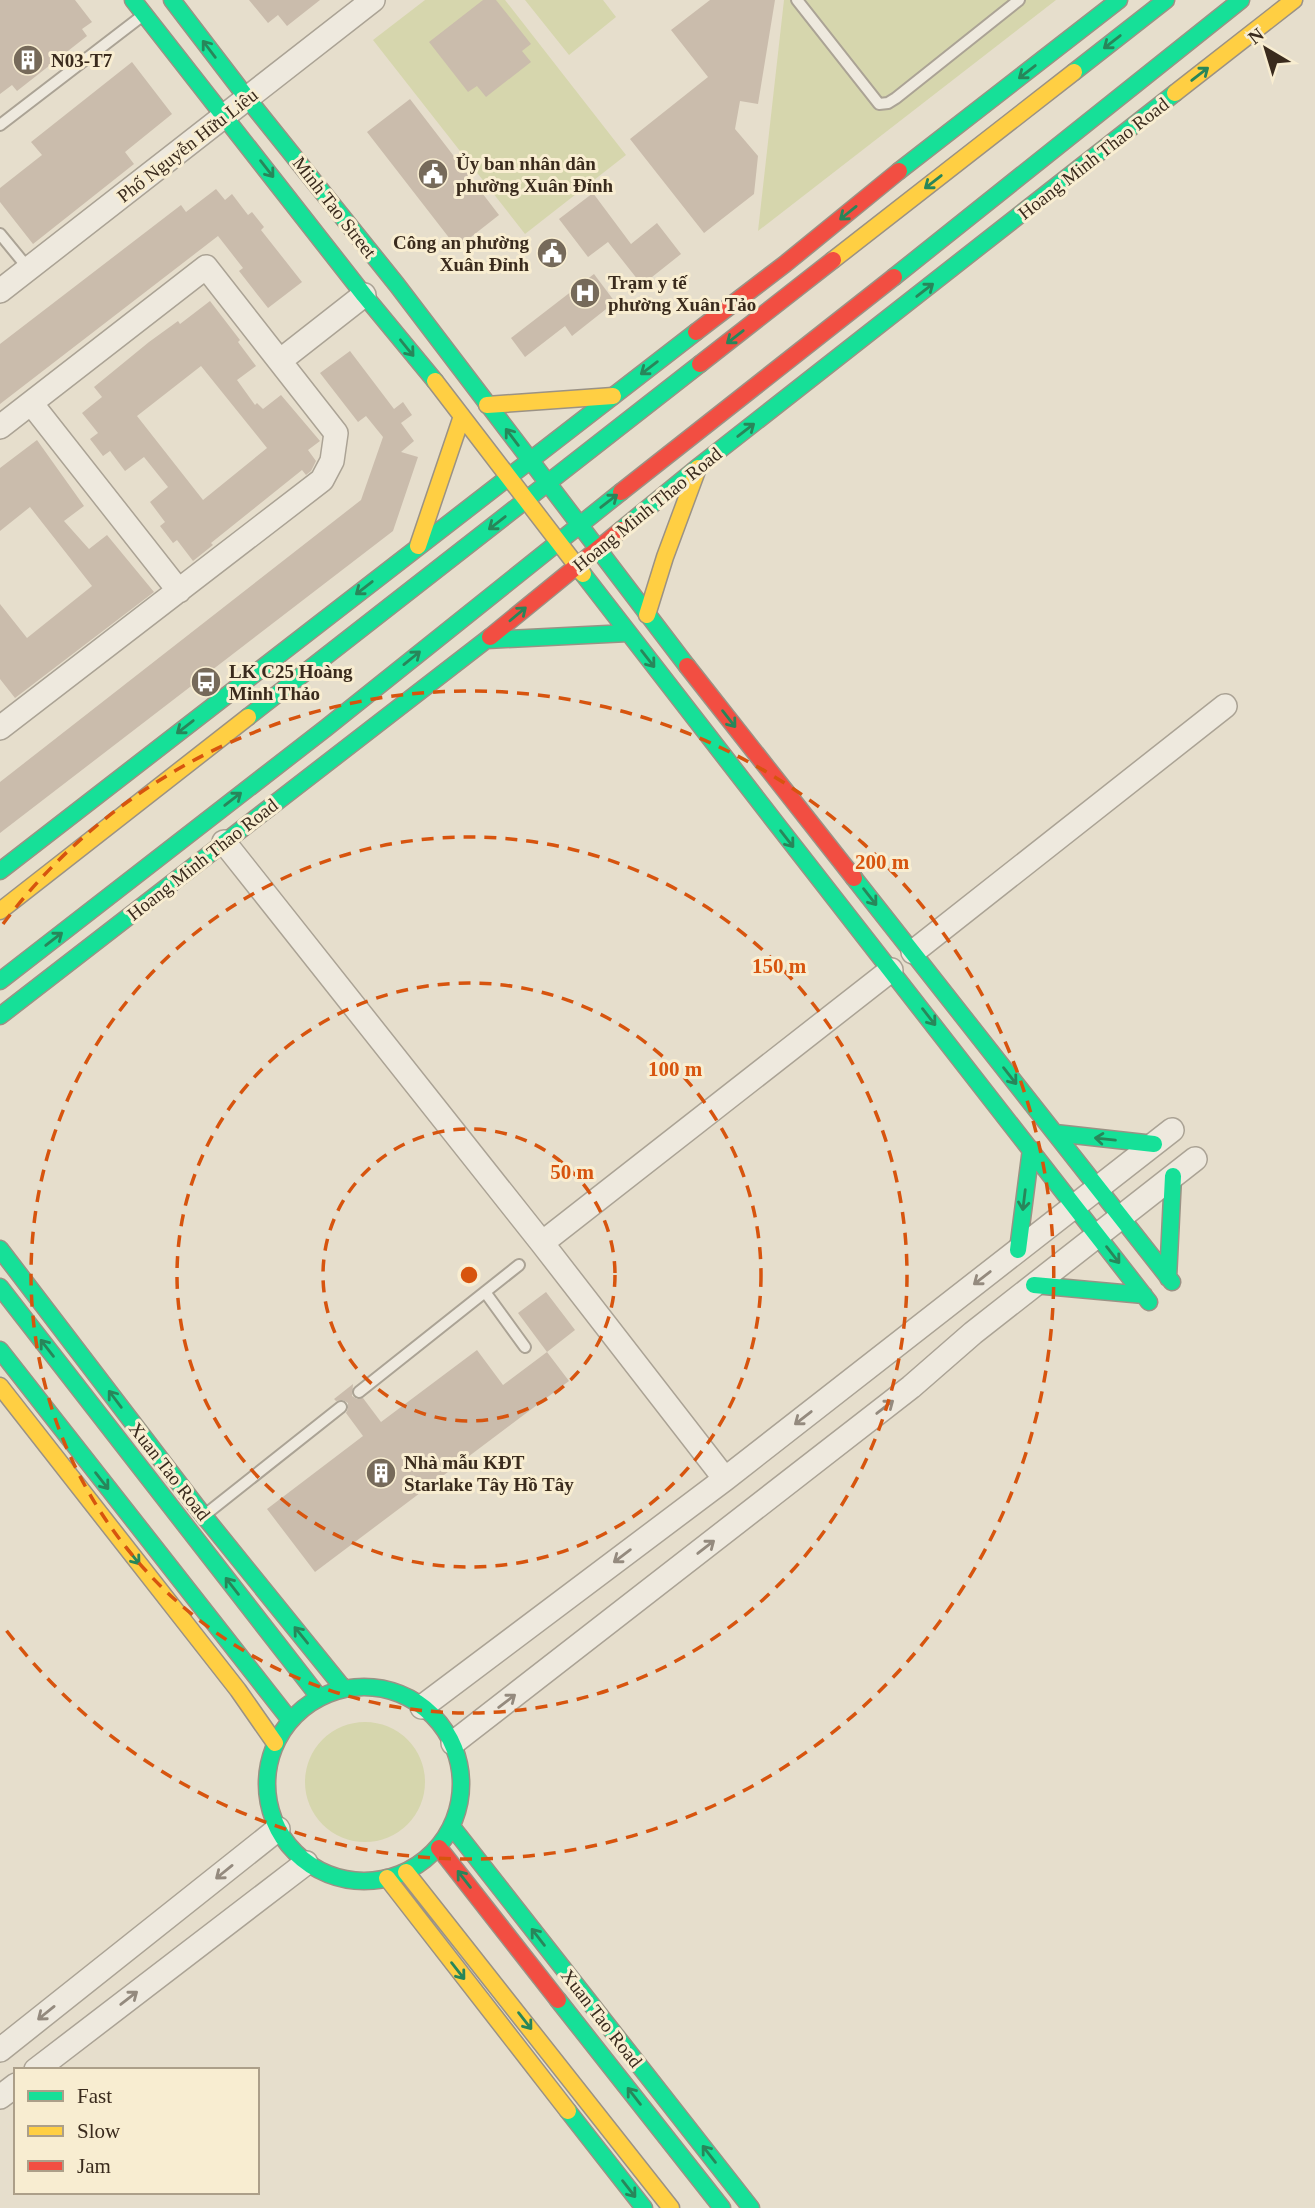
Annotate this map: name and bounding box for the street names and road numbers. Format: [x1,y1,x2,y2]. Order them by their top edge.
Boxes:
street label: Phố Nguyễn Hữu Liêu [113,84,262,207]
street label: Hoang Minh Thao Road [1014,93,1173,224]
street label: Minh Tao Street [289,152,381,263]
street label: Hoang Minh Thao Road [569,443,726,576]
street label: Hoang Minh Thao Road [123,794,282,925]
street label: Xuan Tao Road [125,1418,215,1525]
street label: Xuan Tao Road [557,1965,647,2072]

